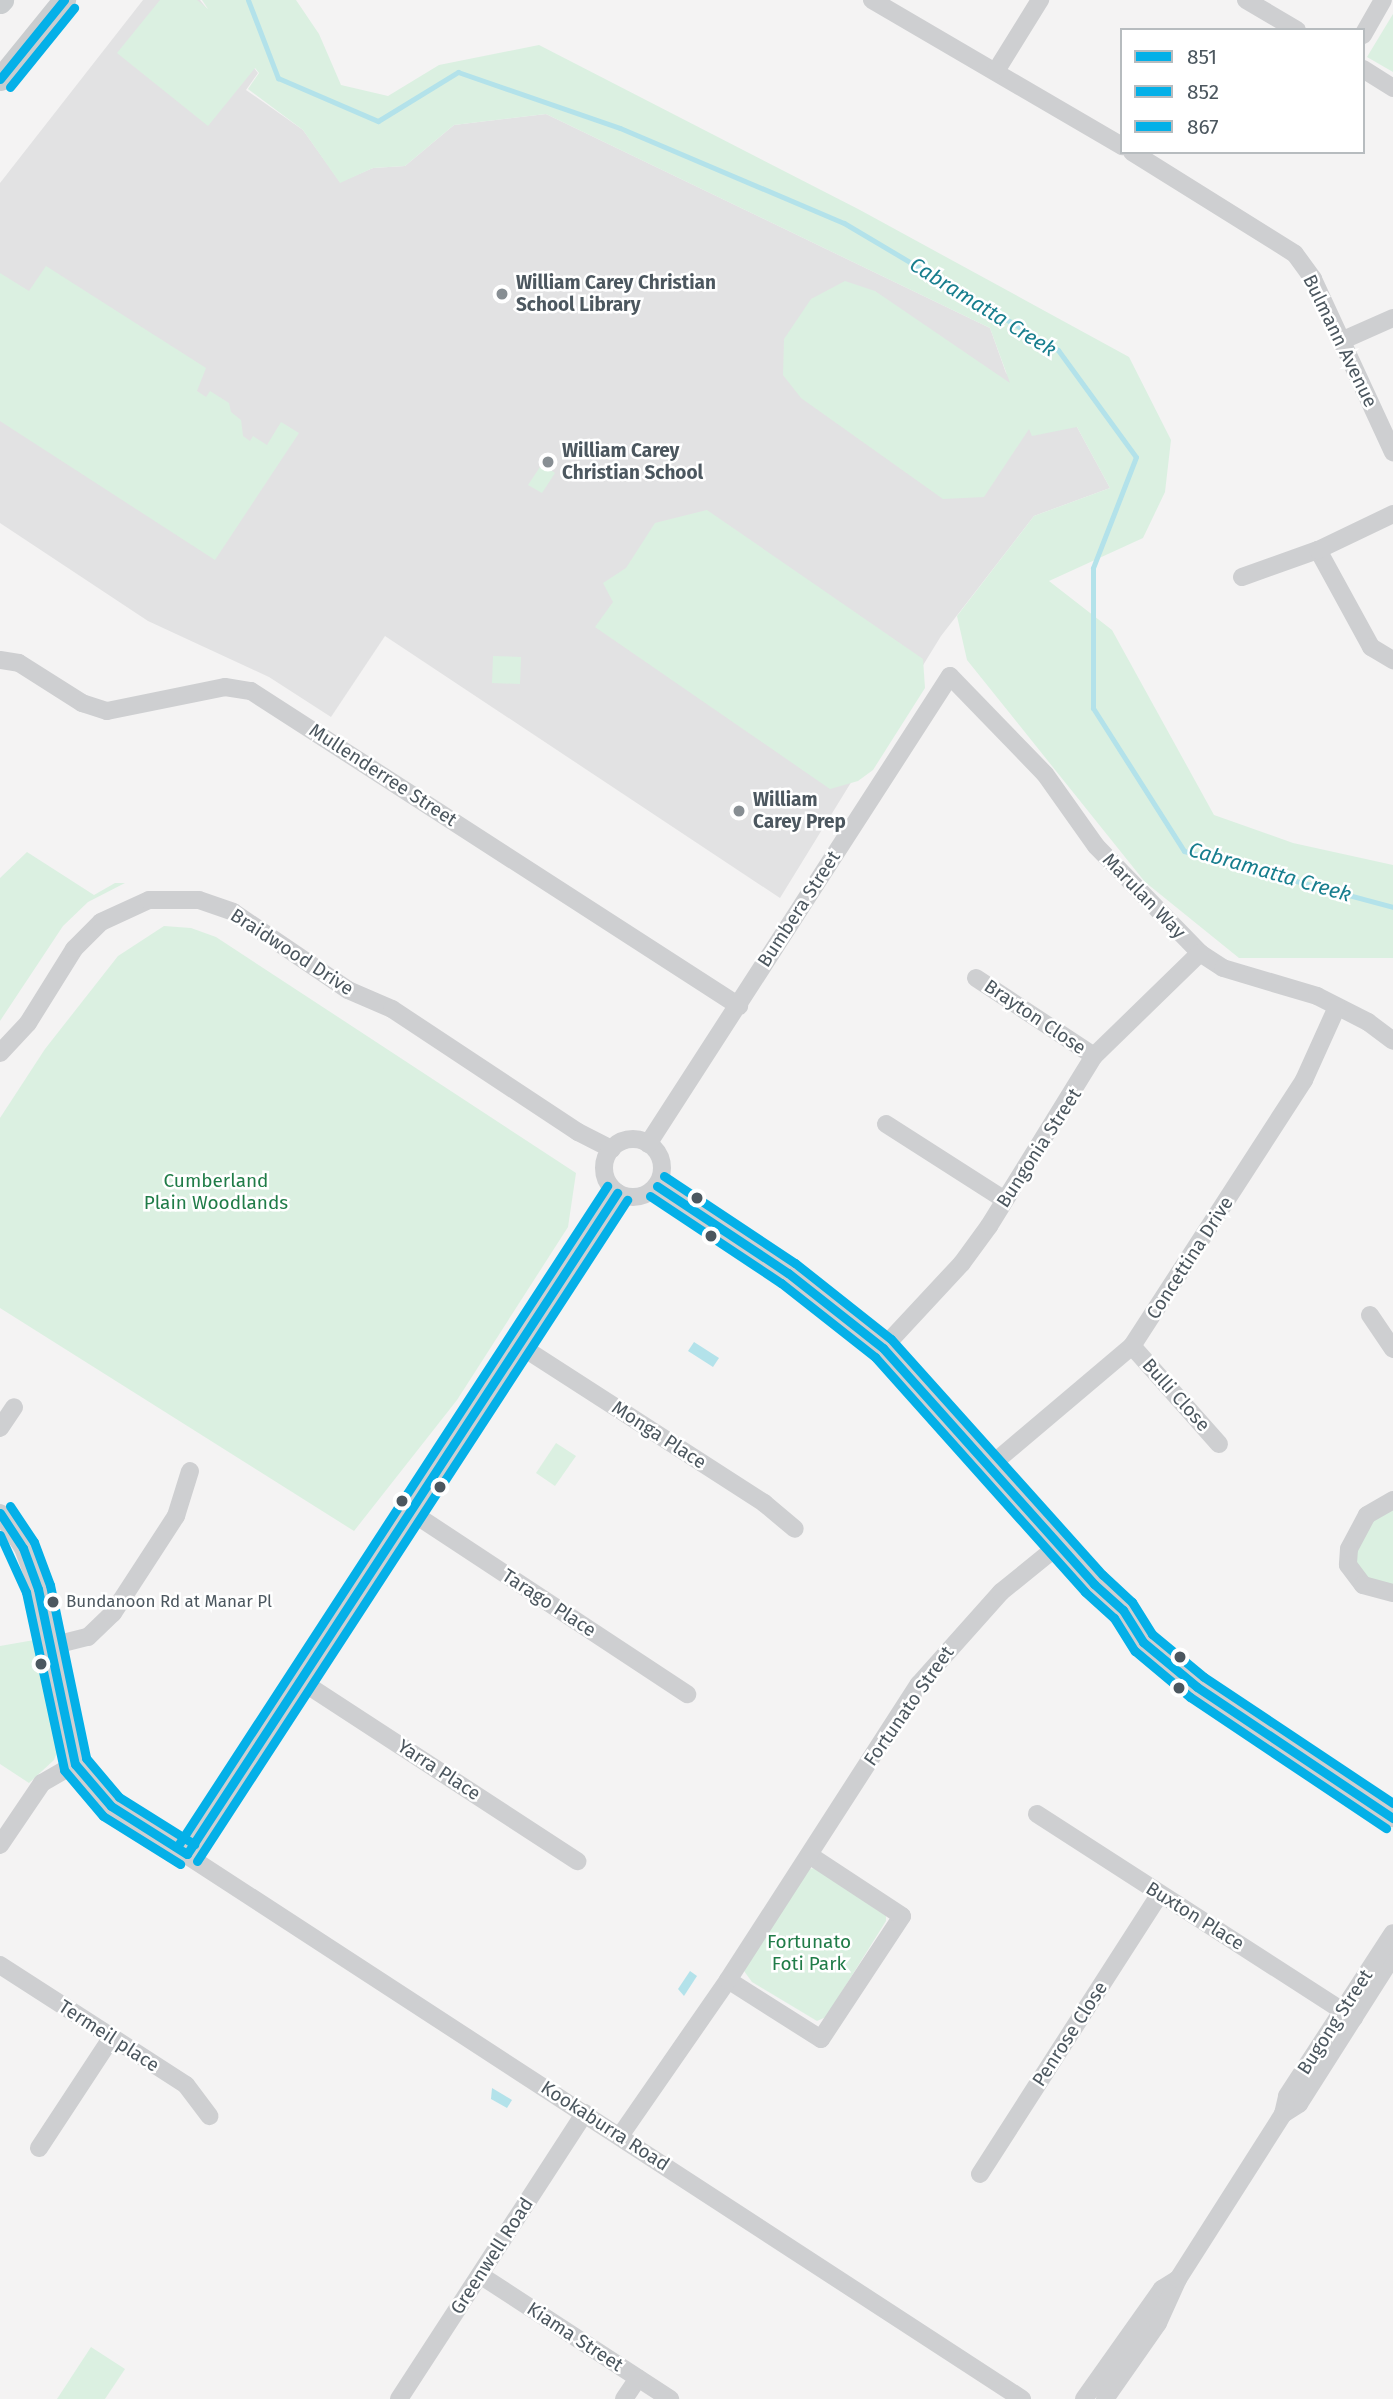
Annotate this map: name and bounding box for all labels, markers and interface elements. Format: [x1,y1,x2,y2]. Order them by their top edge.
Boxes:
legend [1120,28,1365,154]
text: 851 [1187,44,1217,70]
text: 852 [1187,79,1219,105]
text: 867 [1187,114,1219,140]
water label: Cabramatta Creek [905,252,1061,362]
street label: Bulmann Avenue [1298,271,1382,411]
place label: William Carey Christian School Library [516,272,716,316]
marker: William Carey Christian School Library [494,286,510,302]
place label: William Carey Christian School [562,440,703,484]
marker: William Carey Christian School [540,454,556,470]
street label: Mullenderree Street [305,719,461,831]
place label: William Carey Prep [753,789,846,833]
marker: William Carey Prep [731,803,747,819]
water label: Cabramatta Creek [1186,837,1354,907]
street label: Bumbera Street [753,847,845,971]
street label: Marulan Way [1098,849,1190,943]
street label: Braidwood Drive [226,904,358,1000]
street label: Brayton Close [980,975,1090,1059]
street label: Bungonia Street [992,1084,1086,1212]
park label: Cumberland Plain Woodlands [144,1170,288,1214]
unlabelled marker [690,1191,704,1205]
street label: Concettina Drive [1142,1192,1238,1324]
unlabelled marker [704,1229,718,1243]
street label: Bulli Close [1137,1354,1215,1436]
street label: Monga Place [608,1396,710,1474]
unlabelled marker [433,1480,447,1494]
unlabelled marker [395,1494,409,1508]
street label: Tarago Place [498,1564,600,1642]
place label: Bundanoon Rd at Manar Pl [66,1592,272,1612]
marker: Bundanoon Rd at Manar Pl [46,1595,60,1609]
street label: Fortunato Street [859,1642,959,1770]
unlabelled marker [1173,1650,1187,1664]
unlabelled marker [34,1657,48,1671]
unlabelled marker [1172,1681,1186,1695]
street label: Yarra Place [393,1735,485,1805]
street label: Buxton Place [1142,1877,1248,1955]
park label: Fortunato Foti Park [767,1931,851,1975]
street label: Bugong Street [1293,1965,1377,2079]
street label: Penrose Close [1028,1977,1112,2091]
street label: Termeil place [54,1995,164,2077]
street label: Kookaburra Road [537,2076,673,2176]
street label: Greenwell Road [446,2193,538,2319]
street label: Kiama Street [523,2297,627,2377]

